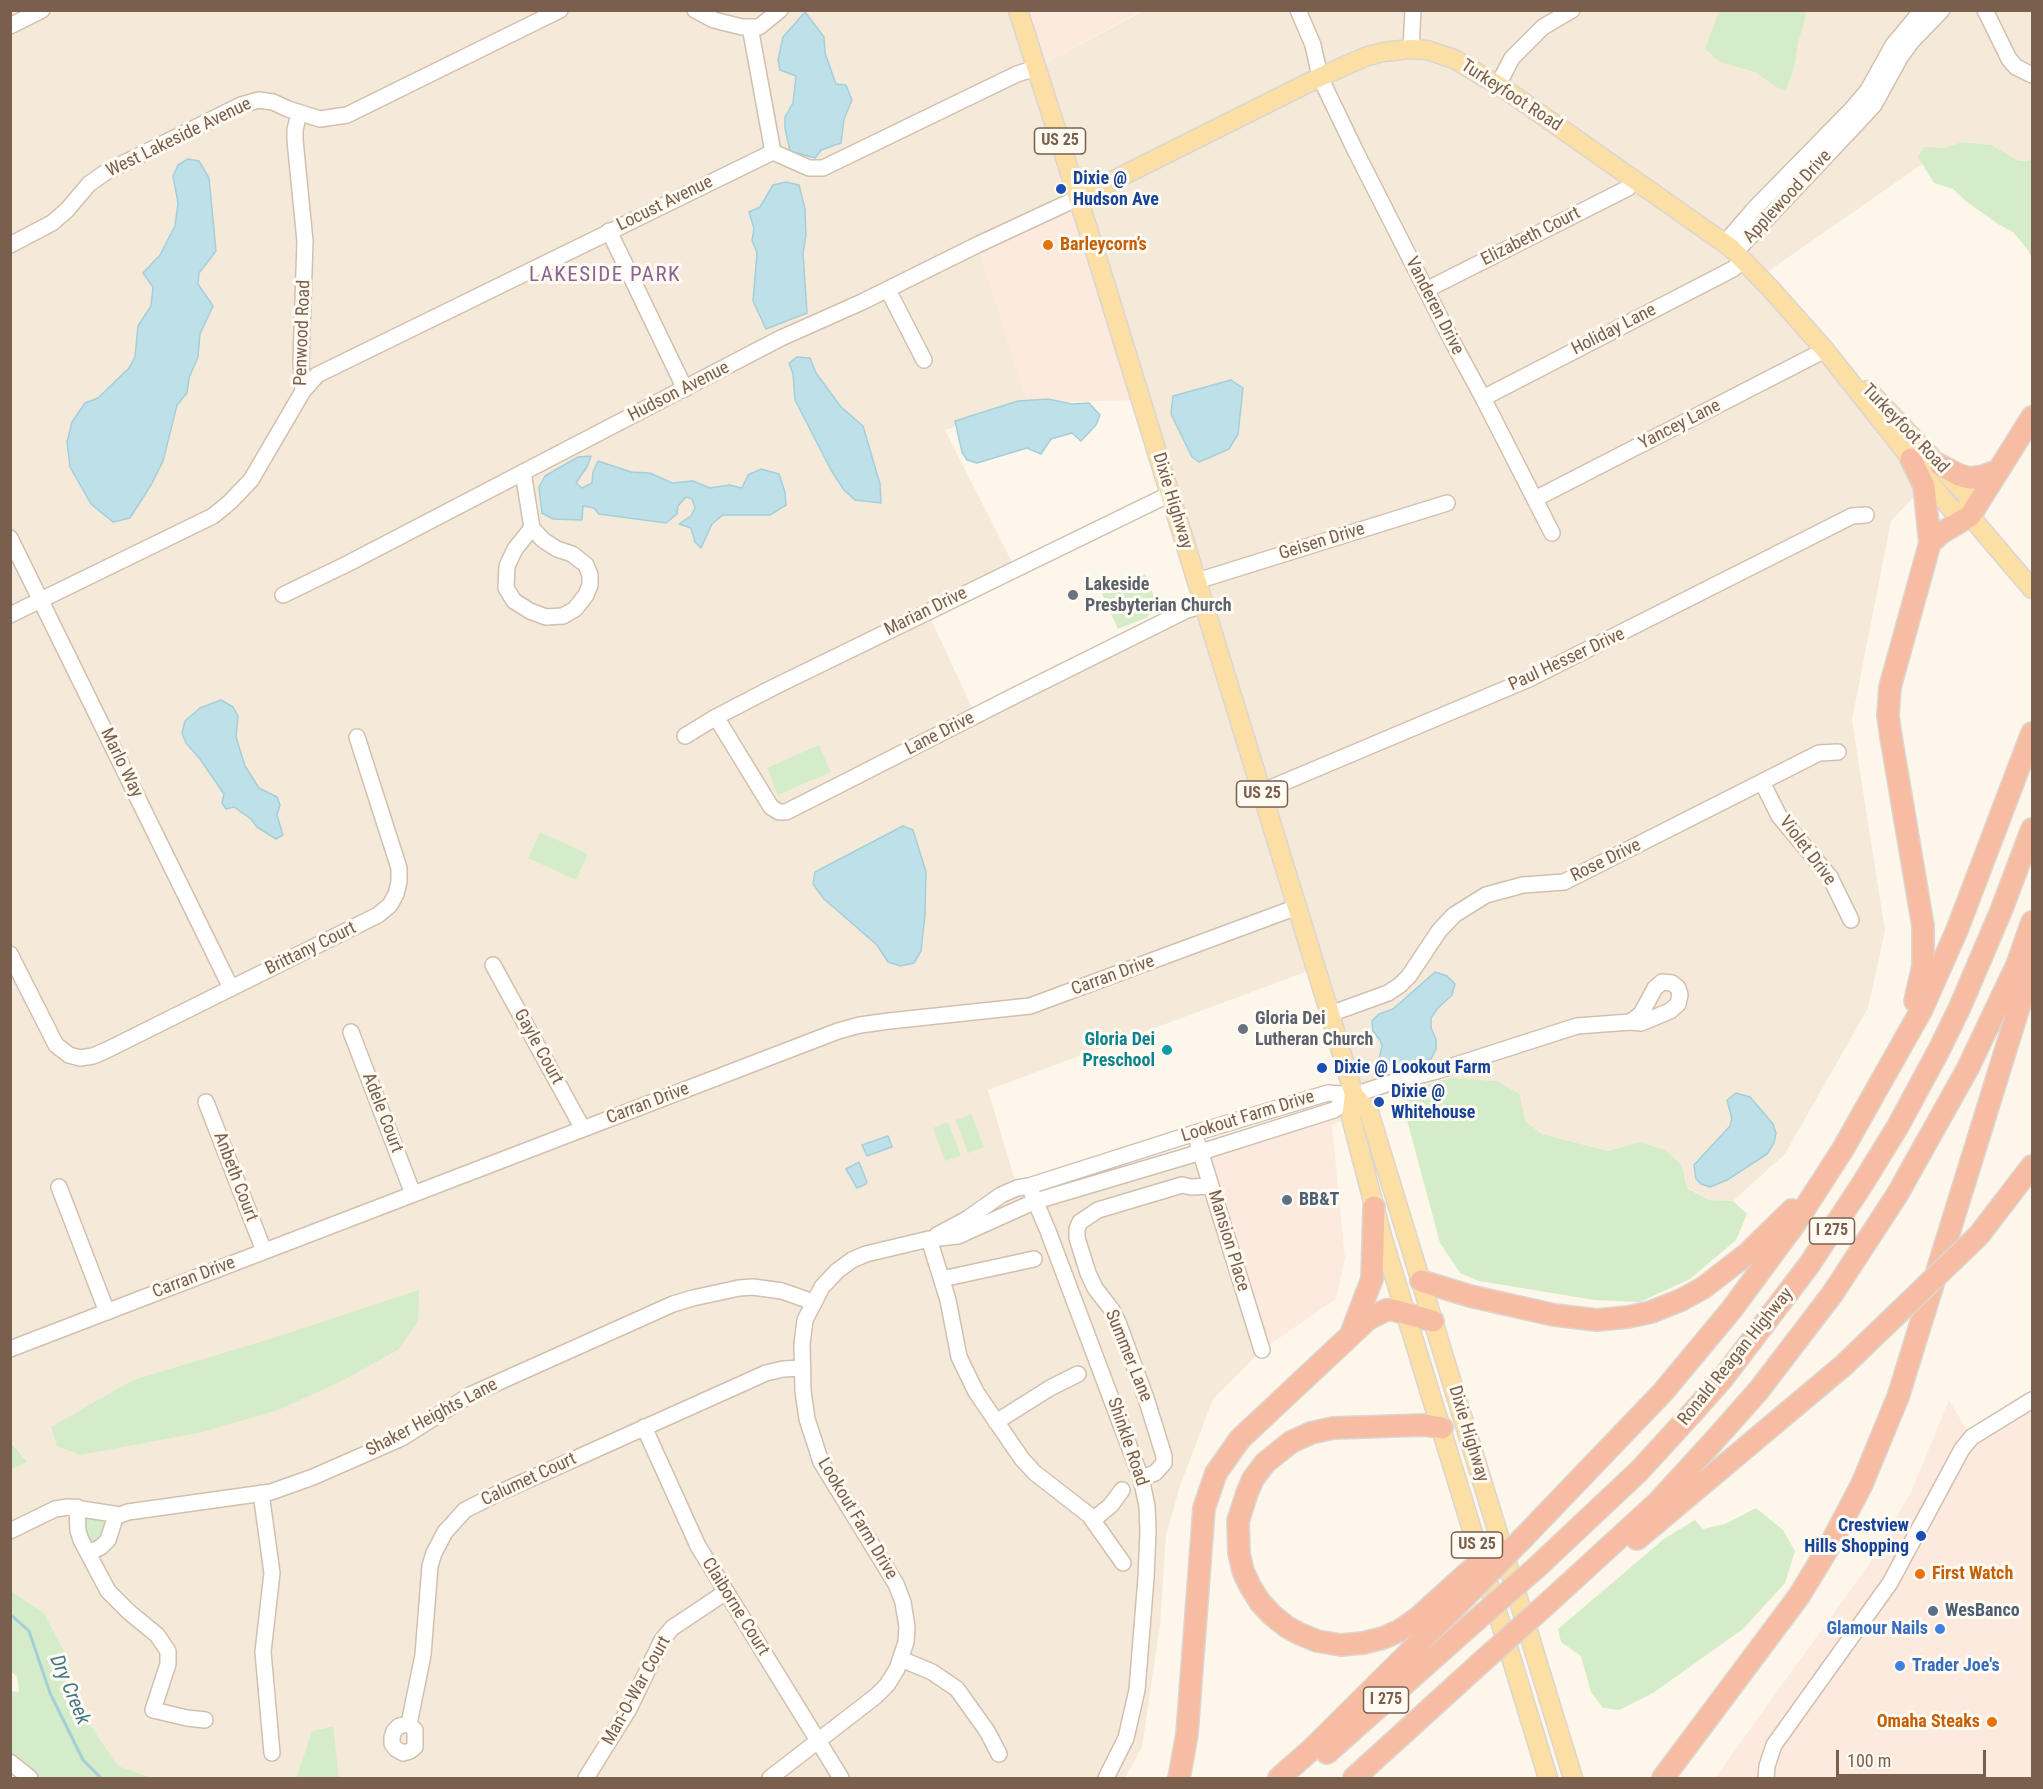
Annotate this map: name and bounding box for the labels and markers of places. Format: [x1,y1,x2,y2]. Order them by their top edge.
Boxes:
place label: Dixie @ Hudson Ave [1073,168,1159,210]
marker: Dixie @ Hudson Ave [1054,182,1068,196]
place label: Barleycorn’s [1060,234,1147,256]
marker: Barleycorn’s [1041,238,1055,252]
place label: Lakeside Presbyterian Church [1085,574,1232,616]
marker: Lakeside Presbyterian Church [1066,588,1080,602]
place label: Gloria Dei Lutheran Church [1255,1008,1373,1050]
marker: Gloria Dei Lutheran Church [1236,1022,1250,1036]
place label: Gloria Dei Preschool [1083,1029,1155,1072]
marker: Gloria Dei Preschool [1160,1043,1174,1057]
place label: Dixie @ Lookout Farm [1334,1057,1491,1079]
marker: Dixie @ Lookout Farm [1315,1061,1329,1075]
place label: Dixie @ Whitehouse [1391,1081,1475,1124]
marker: Dixie @ Whitehouse [1372,1095,1386,1109]
place label: BB&T [1299,1189,1339,1211]
marker: BB&T [1280,1193,1294,1207]
place label: Crestview Hills Shopping [1804,1515,1909,1558]
marker: Crestview Hills Shopping [1914,1529,1928,1543]
place label: First Watch [1932,1563,2013,1585]
marker: First Watch [1913,1567,1927,1581]
place label: WesBanco [1945,1600,2020,1622]
marker: WesBanco [1926,1604,1940,1618]
place label: Glamour Nails [1826,1618,1928,1640]
marker: Glamour Nails [1933,1622,1947,1636]
place label: Trader Joe's [1912,1655,2000,1677]
marker: Trader Joe's [1893,1659,1907,1673]
place label: Omaha Steaks [1877,1711,1980,1733]
marker: Omaha Steaks [1985,1715,1999,1729]

